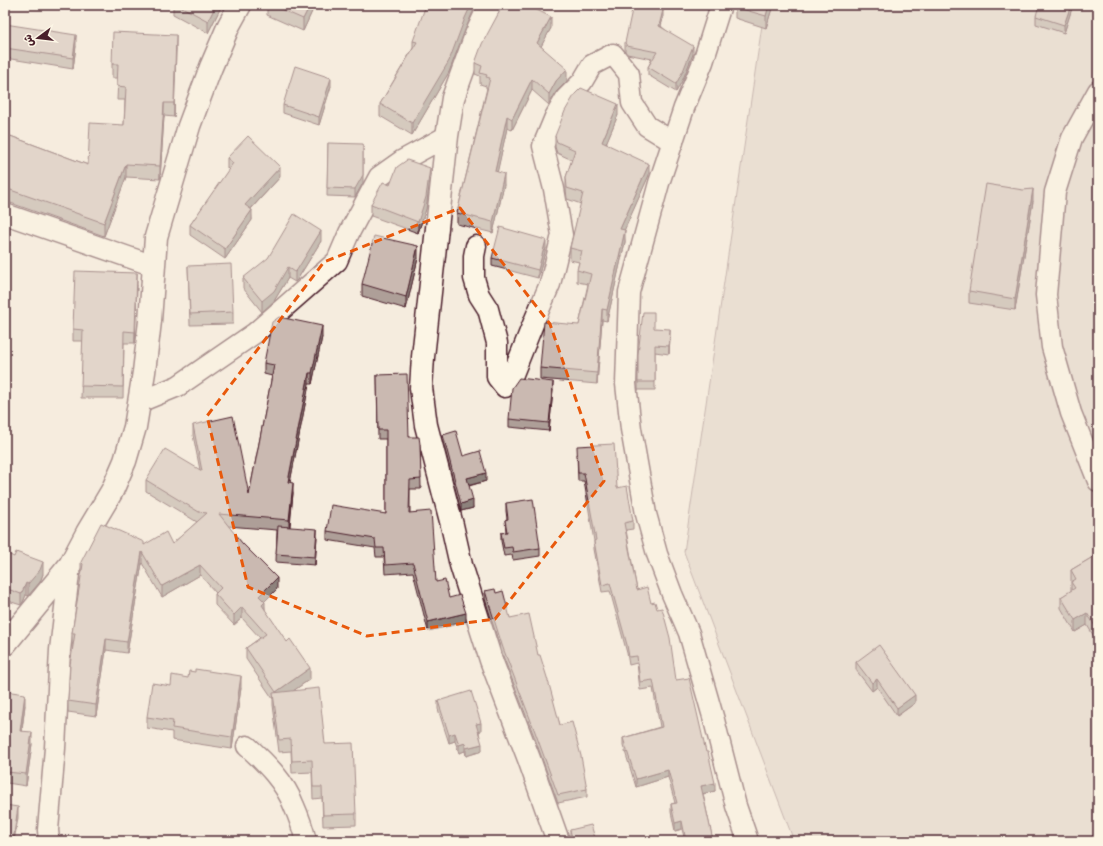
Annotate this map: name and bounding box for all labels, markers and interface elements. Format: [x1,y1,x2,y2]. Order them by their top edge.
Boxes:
north arrow [18,18,58,58]
text: ش [19,33,37,49]

